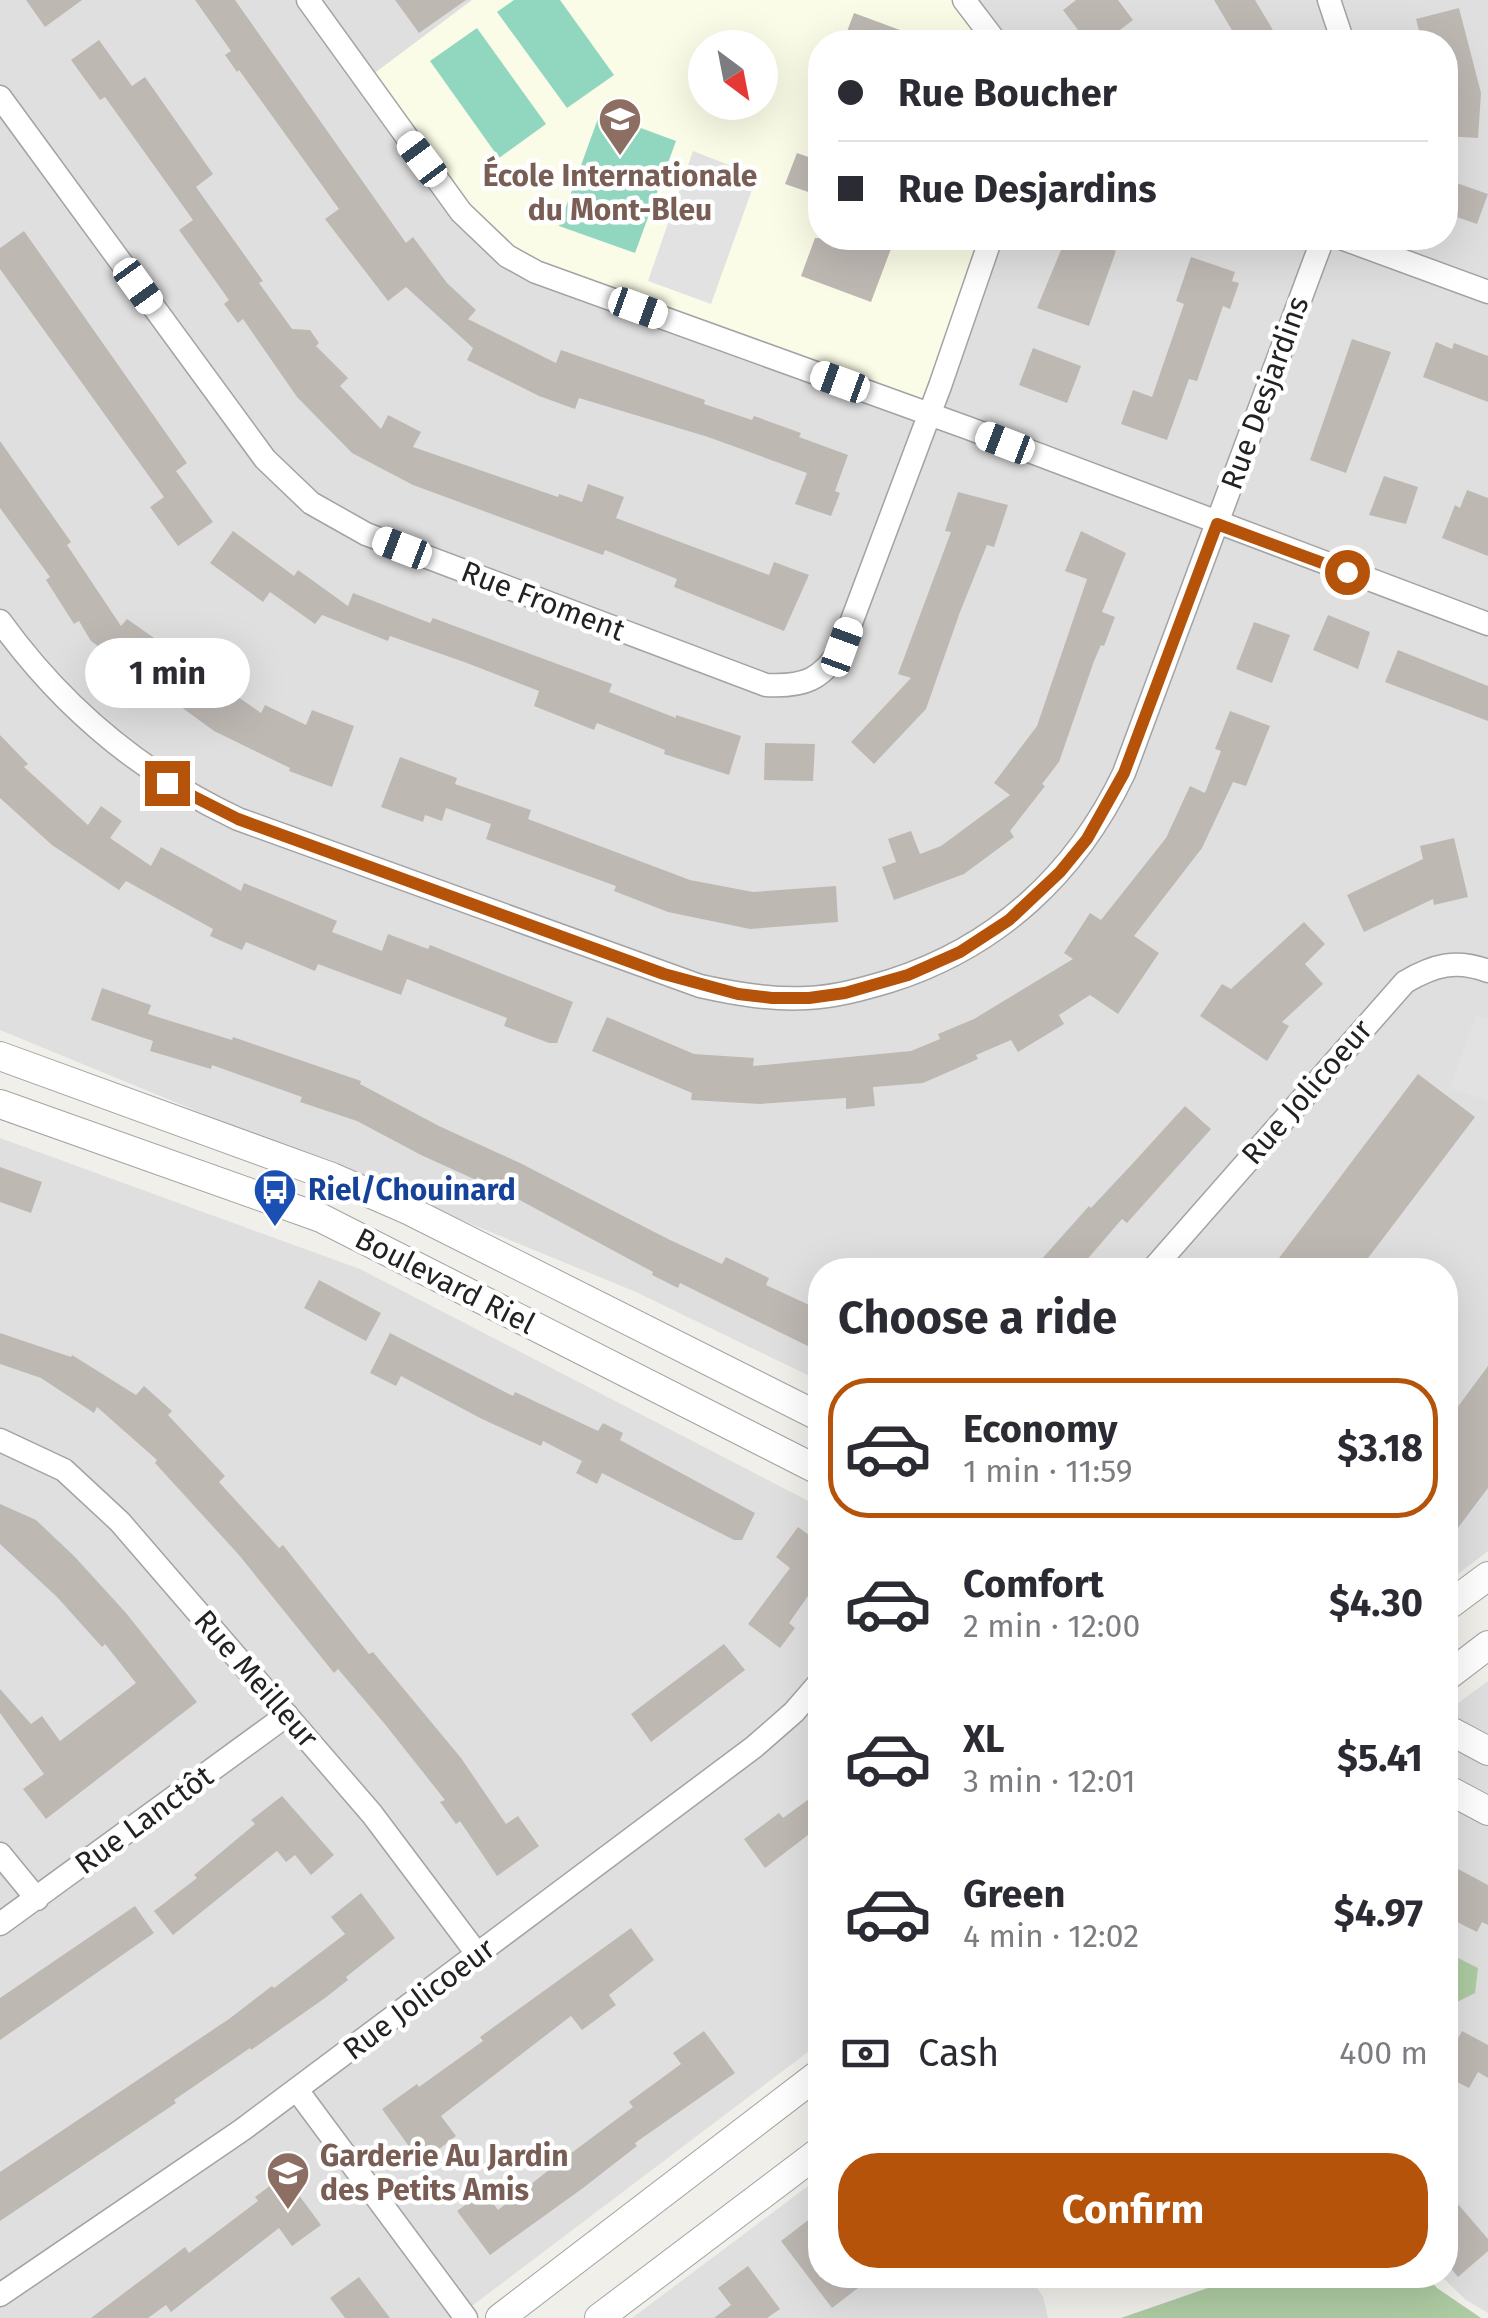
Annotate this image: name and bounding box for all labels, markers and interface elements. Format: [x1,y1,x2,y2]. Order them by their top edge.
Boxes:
north arrow [688,30,778,120]
map controls [688,30,778,120]
text: Rue Boucher [898,70,1117,116]
school or university icon: École Internationale du Mont-Bleu [597,96,643,157]
car [392,126,452,192]
place label: École Internationale du Mont-Bleu [483,155,757,228]
text: Rue Desjardins [898,166,1157,212]
car [108,253,168,319]
car [605,284,671,332]
street label: Rue Desjardins [1213,291,1317,495]
car [807,358,873,406]
car [972,418,1038,468]
car [369,523,435,573]
route start [1325,550,1370,595]
street label: Rue Froment [456,553,630,649]
car [818,614,866,680]
callout: 1 min [84,638,250,708]
text: 1 min [129,654,206,692]
route end [145,761,190,806]
street label: Rue Jolicoeur [1234,1012,1380,1172]
bus stop icon: Riel/Chouinard [252,1167,298,1228]
place label: Riel/Chouinard [308,1172,516,1208]
street label: Boulevard Riel [349,1220,541,1342]
text: Choose a ride [838,1291,1117,1345]
icon: car [843,1403,933,1493]
text: Economy [963,1406,1118,1452]
text: $3.18 [1337,1425,1423,1471]
text: 1 min · 11:59 [963,1452,1133,1490]
icon: car [843,1558,933,1648]
text: Comfort [963,1561,1104,1607]
text: $4.30 [1329,1580,1423,1626]
street label: Rue Meilleur [186,1603,326,1756]
text: 2 min · 12:00 [963,1607,1140,1645]
icon: car [843,1713,933,1803]
text: XL [963,1716,1005,1762]
text: $5.41 [1337,1735,1423,1781]
street label: Rue Lanctôt [68,1758,220,1882]
text: 3 min · 12:01 [963,1762,1136,1800]
icon: car [843,1868,933,1958]
text: Green [963,1871,1066,1917]
text: $4.97 [1334,1890,1423,1936]
text: 4 min · 12:02 [963,1917,1139,1955]
street label: Rue Jolicoeur [336,1930,502,2068]
icon: cash [838,2026,893,2081]
text: Cash [918,2030,999,2076]
text: 400 m [1339,2034,1428,2072]
place label: Garderie Au Jardin des Petits Amis [320,2138,568,2208]
school or university icon: Garderie Au Jardin des Petits Amis [265,2150,311,2211]
button: Confirm [838,2153,1428,2268]

